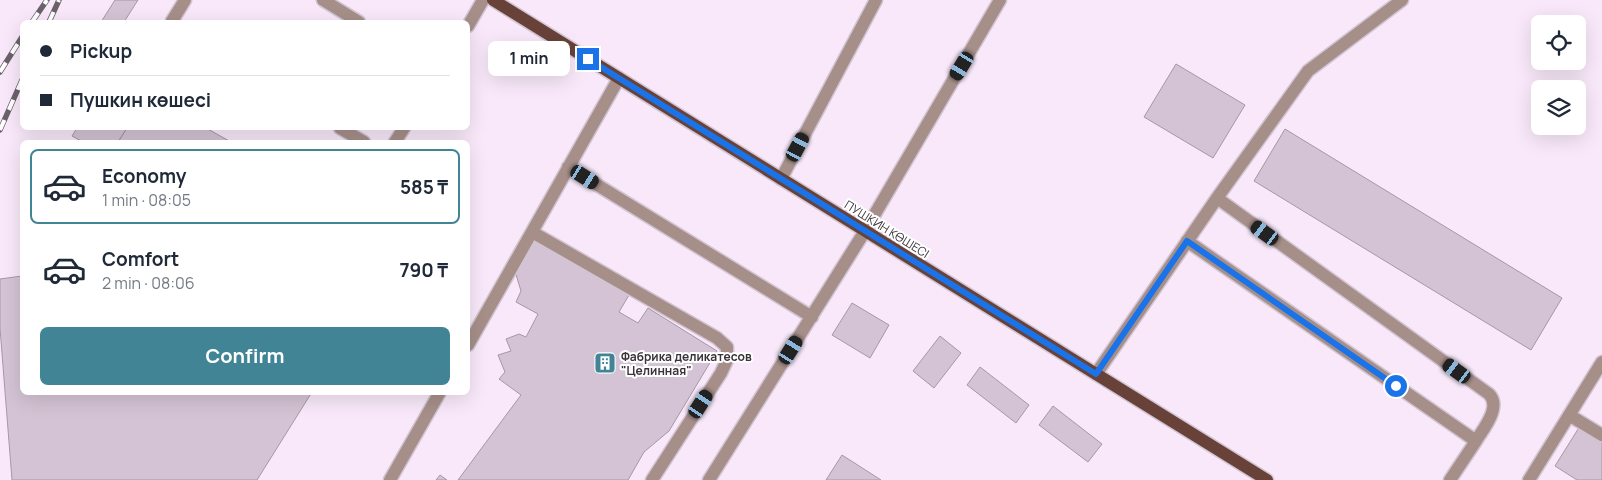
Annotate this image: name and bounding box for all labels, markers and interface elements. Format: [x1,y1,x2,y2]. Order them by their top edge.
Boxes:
map controls [1531,15,1586,135]
button: locate [1531,15,1586,70]
text: Pickup [70,38,132,64]
callout: 1 min [488,42,570,76]
text: 1 min [509,47,549,69]
route end [577,48,599,70]
car [947,49,976,83]
button: layers [1531,80,1586,135]
text: Пушкин көшесі [70,87,211,113]
car [784,130,811,164]
text: Economy [102,163,186,189]
car [568,163,601,191]
icon: car [42,164,87,209]
text: 585 ₸ [400,174,448,200]
text: 1 min · 08:05 [102,189,191,211]
street label: ПУШКИН КӨШЕСІ [841,196,933,262]
car [1248,218,1281,248]
text: Comfort [102,246,179,272]
icon: car [42,247,87,292]
text: 790 ₸ [399,257,448,283]
text: 2 min · 08:06 [102,272,195,294]
button: Confirm [40,327,450,385]
car [776,333,805,367]
place label: Фабрика деликатесов "Целинная" [621,348,752,379]
building icon: Фабрика деликатесов "Целинная" [593,351,617,375]
car [1440,356,1473,386]
route start [1385,375,1407,397]
car [686,387,715,421]

